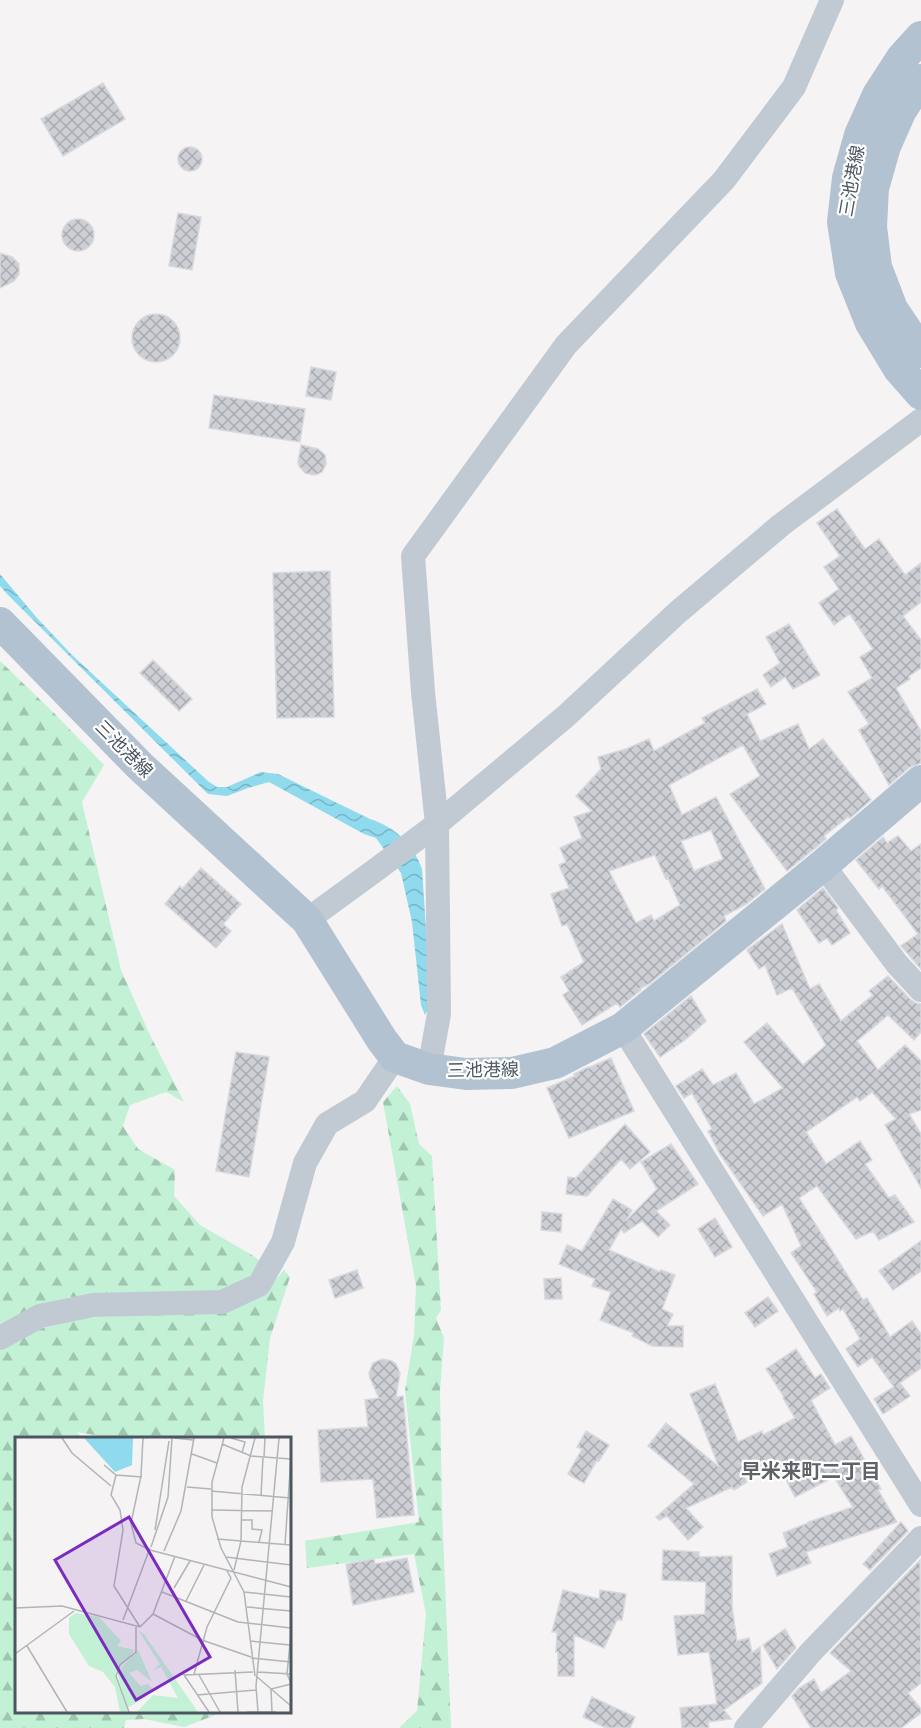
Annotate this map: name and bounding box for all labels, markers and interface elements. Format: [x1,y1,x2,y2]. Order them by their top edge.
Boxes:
street label: 三池港線 [835,144,868,218]
street label: 三池港線 [91,716,157,782]
street label: 三池港線 [447,1058,519,1081]
inset map [15,1437,291,1713]
district label: 早米来町二丁目 [741,1459,881,1483]

